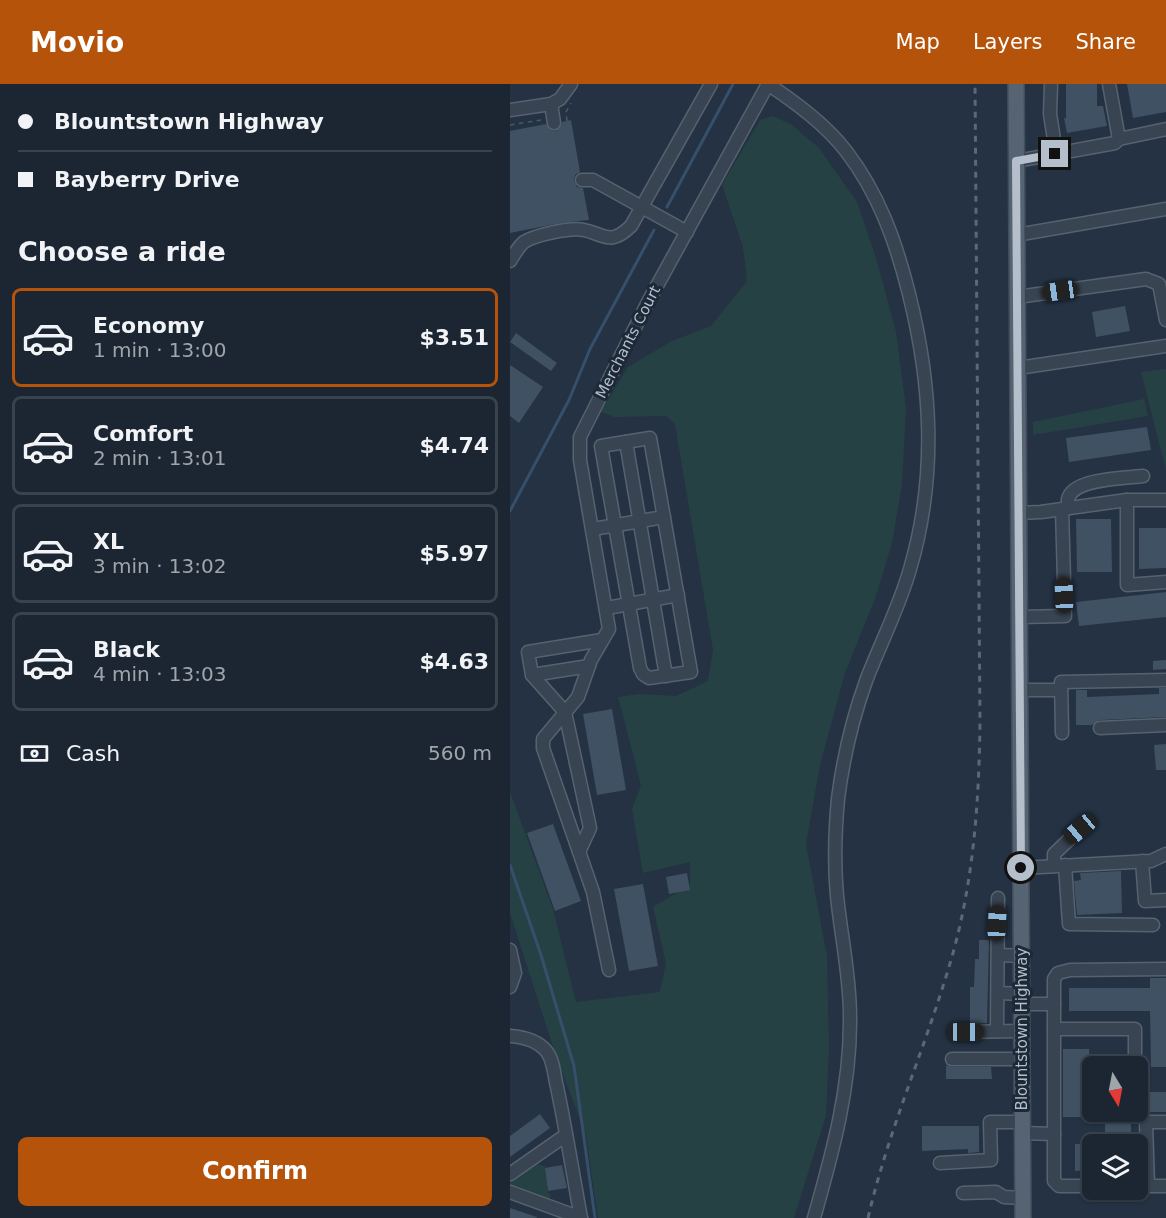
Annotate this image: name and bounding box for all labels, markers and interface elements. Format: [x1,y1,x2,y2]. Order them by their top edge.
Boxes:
text: Movio [30,26,124,59]
text: Map [896,30,940,54]
text: Layers [973,30,1042,54]
text: Share [1075,30,1136,54]
text: Blountstown Highway [54,109,324,134]
route end [1041,140,1068,167]
text: Bayberry Drive [54,167,240,192]
text: Choose a ride [18,236,226,267]
car [1041,280,1079,302]
street label: Merchants Court [592,283,664,401]
icon: car [21,311,75,365]
text: Economy [93,313,204,338]
text: $3.51 [419,325,489,350]
text: 1 min · 13:00 [93,338,227,362]
icon: car [21,419,75,473]
text: Comfort [93,421,193,446]
text: $4.74 [419,433,489,458]
text: 2 min · 13:01 [93,446,227,470]
icon: car [21,527,75,581]
text: XL [93,529,124,554]
text: $5.97 [419,541,489,566]
text: 3 min · 13:02 [93,554,227,578]
car [1054,577,1074,613]
icon: car [21,635,75,689]
text: Black [93,637,160,662]
text: $4.63 [419,649,489,674]
text: 4 min · 13:03 [93,662,227,686]
icon: cash [18,737,51,770]
text: Cash [66,741,120,766]
text: 560 m [428,741,492,765]
car [1060,811,1100,847]
route start [1007,854,1034,881]
car [987,905,1007,941]
street label: Blountstown Highway [1013,948,1031,1110]
car [948,1023,984,1041]
north arrow [1082,1056,1148,1122]
map controls [1082,1056,1148,1200]
button: layers [1082,1134,1148,1200]
button: Confirm [18,1137,492,1206]

